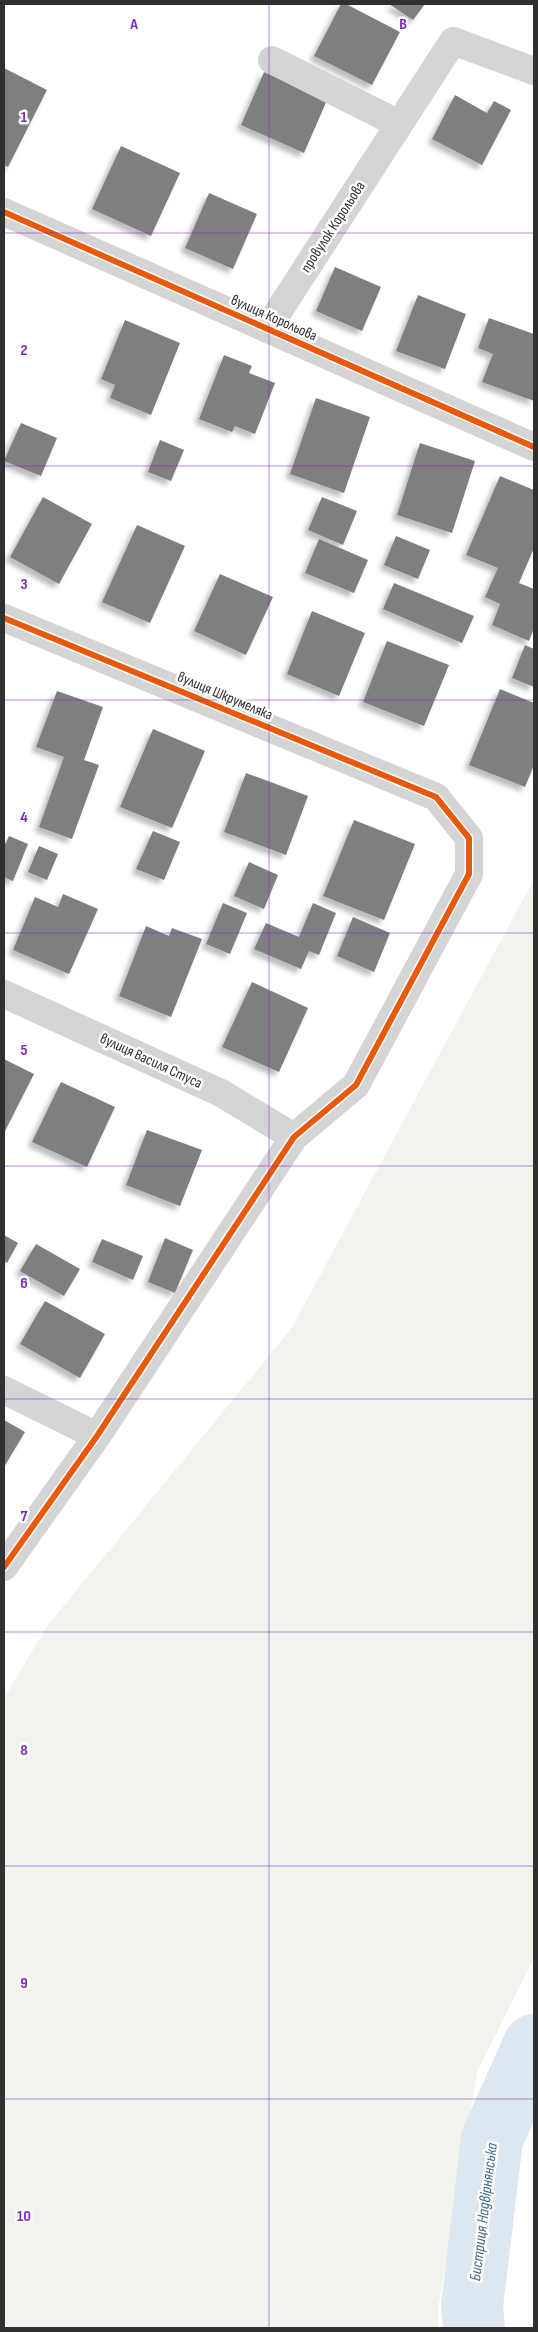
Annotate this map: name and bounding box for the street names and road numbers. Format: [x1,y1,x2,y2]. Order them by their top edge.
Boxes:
street label: провулок Корольова [296,178,370,276]
street label: вулиця Корольова [228,291,320,346]
street label: вулиця Шкрумеляка [174,667,276,725]
street label: вулиця Василя Стуса [97,1029,205,1093]

